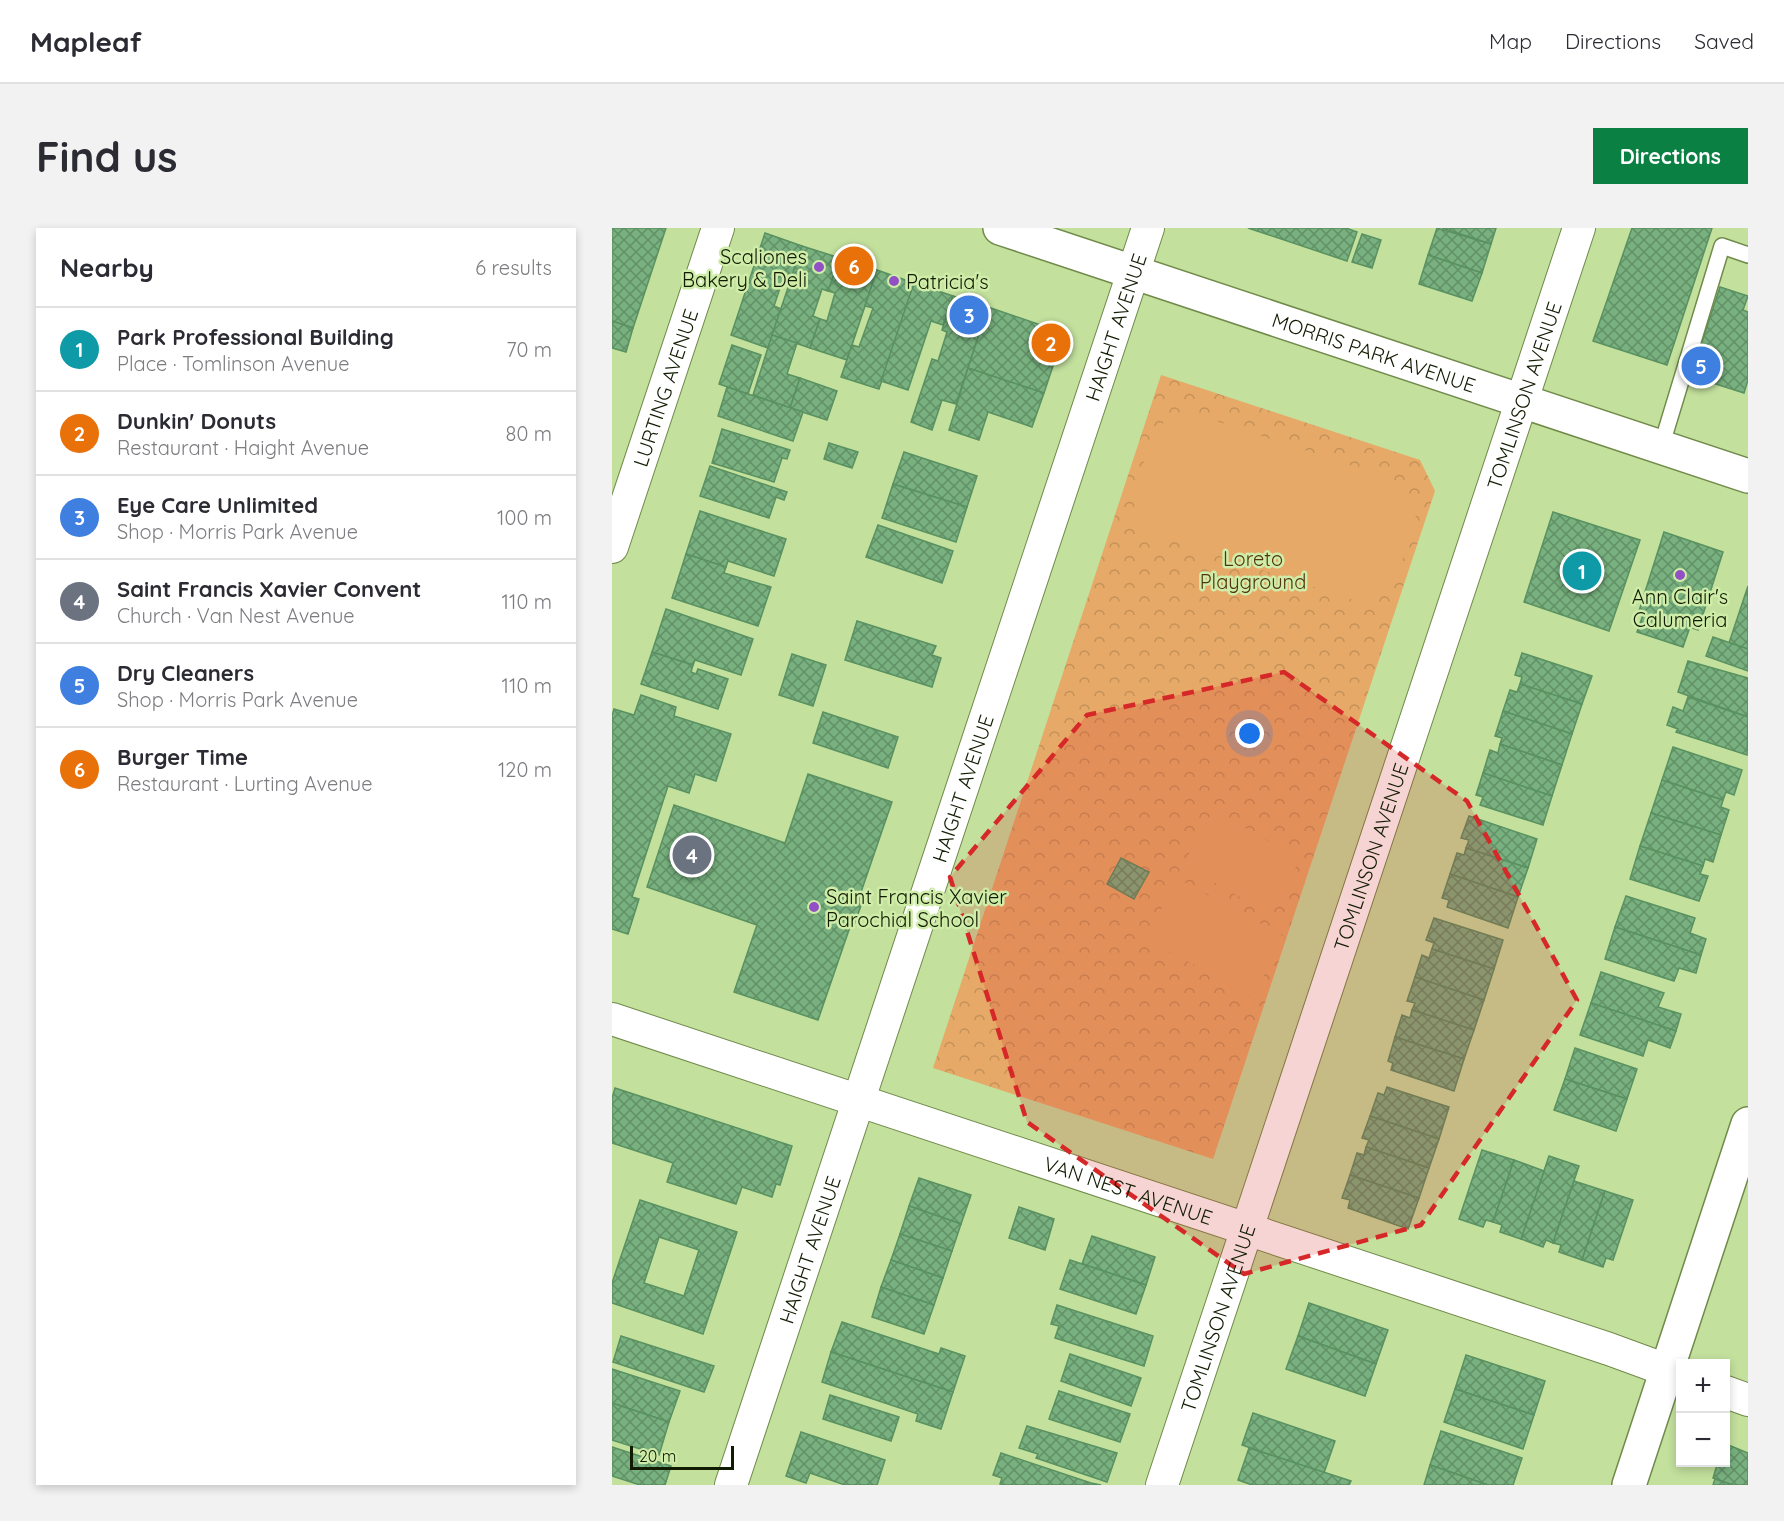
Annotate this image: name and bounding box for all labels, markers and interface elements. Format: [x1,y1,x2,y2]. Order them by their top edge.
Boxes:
text: Mapleaf [30,24,142,59]
text: Map [1489,28,1532,54]
text: Directions [1565,28,1661,54]
text: Saved [1694,28,1754,54]
button: Directions [1593,128,1748,184]
text: Find us [36,130,178,183]
pin: 6 [834,243,874,288]
place label: Scaliones Bakery & Deli [682,244,807,292]
street label: HAIGHT AVENUE [1079,250,1151,404]
text: Nearby [60,251,154,284]
text: 6 results [475,255,552,280]
marker: Scaliones Bakery & Deli [812,260,826,274]
place label: Patricia's [906,269,989,294]
marker: Patricia's [887,274,901,288]
pin: 3 [950,292,988,338]
street label: TOMLINSON AVENUE [1481,298,1566,493]
street label: LURTING AVENUE [627,306,703,470]
street label: MORRIS PARK AVENUE [1269,307,1479,397]
pin: 2 [1032,320,1070,366]
text: Park Professional Building [117,323,394,351]
text: 1 [76,337,83,362]
text: 70 m [506,337,552,362]
pin: 5 [1682,344,1720,388]
text: Place · Tomlinson Avenue [117,351,349,376]
text: Dunkin' Donuts [117,407,276,435]
text: 2 [74,421,85,446]
text: 80 m [506,421,552,446]
text: Restaurant · Haight Avenue [117,435,369,460]
text: Eye Care Unlimited [117,491,318,519]
text: 3 [74,505,85,530]
text: 100 m [497,505,552,530]
text: Shop · Morris Park Avenue [117,519,358,544]
park label: Loreto Playground [1200,546,1306,594]
pin: 1 [1562,548,1602,594]
marker: Ann Clair's Calumeria [1673,568,1687,582]
text: Saint Francis Xavier Convent [117,575,421,603]
place label: Ann Clair's Calumeria [1632,584,1728,632]
text: 4 [74,589,85,614]
text: 110 m [502,589,552,614]
text: Church · Van Nest Avenue [117,603,355,628]
text: Dry Cleaners [117,659,254,687]
text: 5 [74,673,85,698]
text: 110 m [502,673,552,698]
text: Shop · Morris Park Avenue [117,687,358,712]
street label: HAIGHT AVENUE [926,711,998,865]
your location [1235,719,1264,748]
text: Burger Time [117,743,248,771]
text: 6 [74,757,85,782]
text: 120 m [498,757,552,782]
street label: TOMLINSON AVENUE [1328,760,1413,954]
text: Restaurant · Lurting Avenue [117,771,372,796]
pin: 4 [672,832,712,878]
place label: Saint Francis Xavier Parochial School [826,884,1007,932]
marker: Saint Francis Xavier Parochial School [807,900,821,914]
street label: VAN NEST AVENUE [1041,1150,1216,1230]
street label: HAIGHT AVENUE [773,1172,845,1327]
street label: TOMLINSON AVENUE [1175,1221,1260,1415]
map controls [1676,1359,1730,1467]
button: + [1676,1359,1730,1413]
button: − [1676,1413,1730,1467]
scale bar [630,1443,734,1470]
text: 20 m [639,1446,676,1466]

